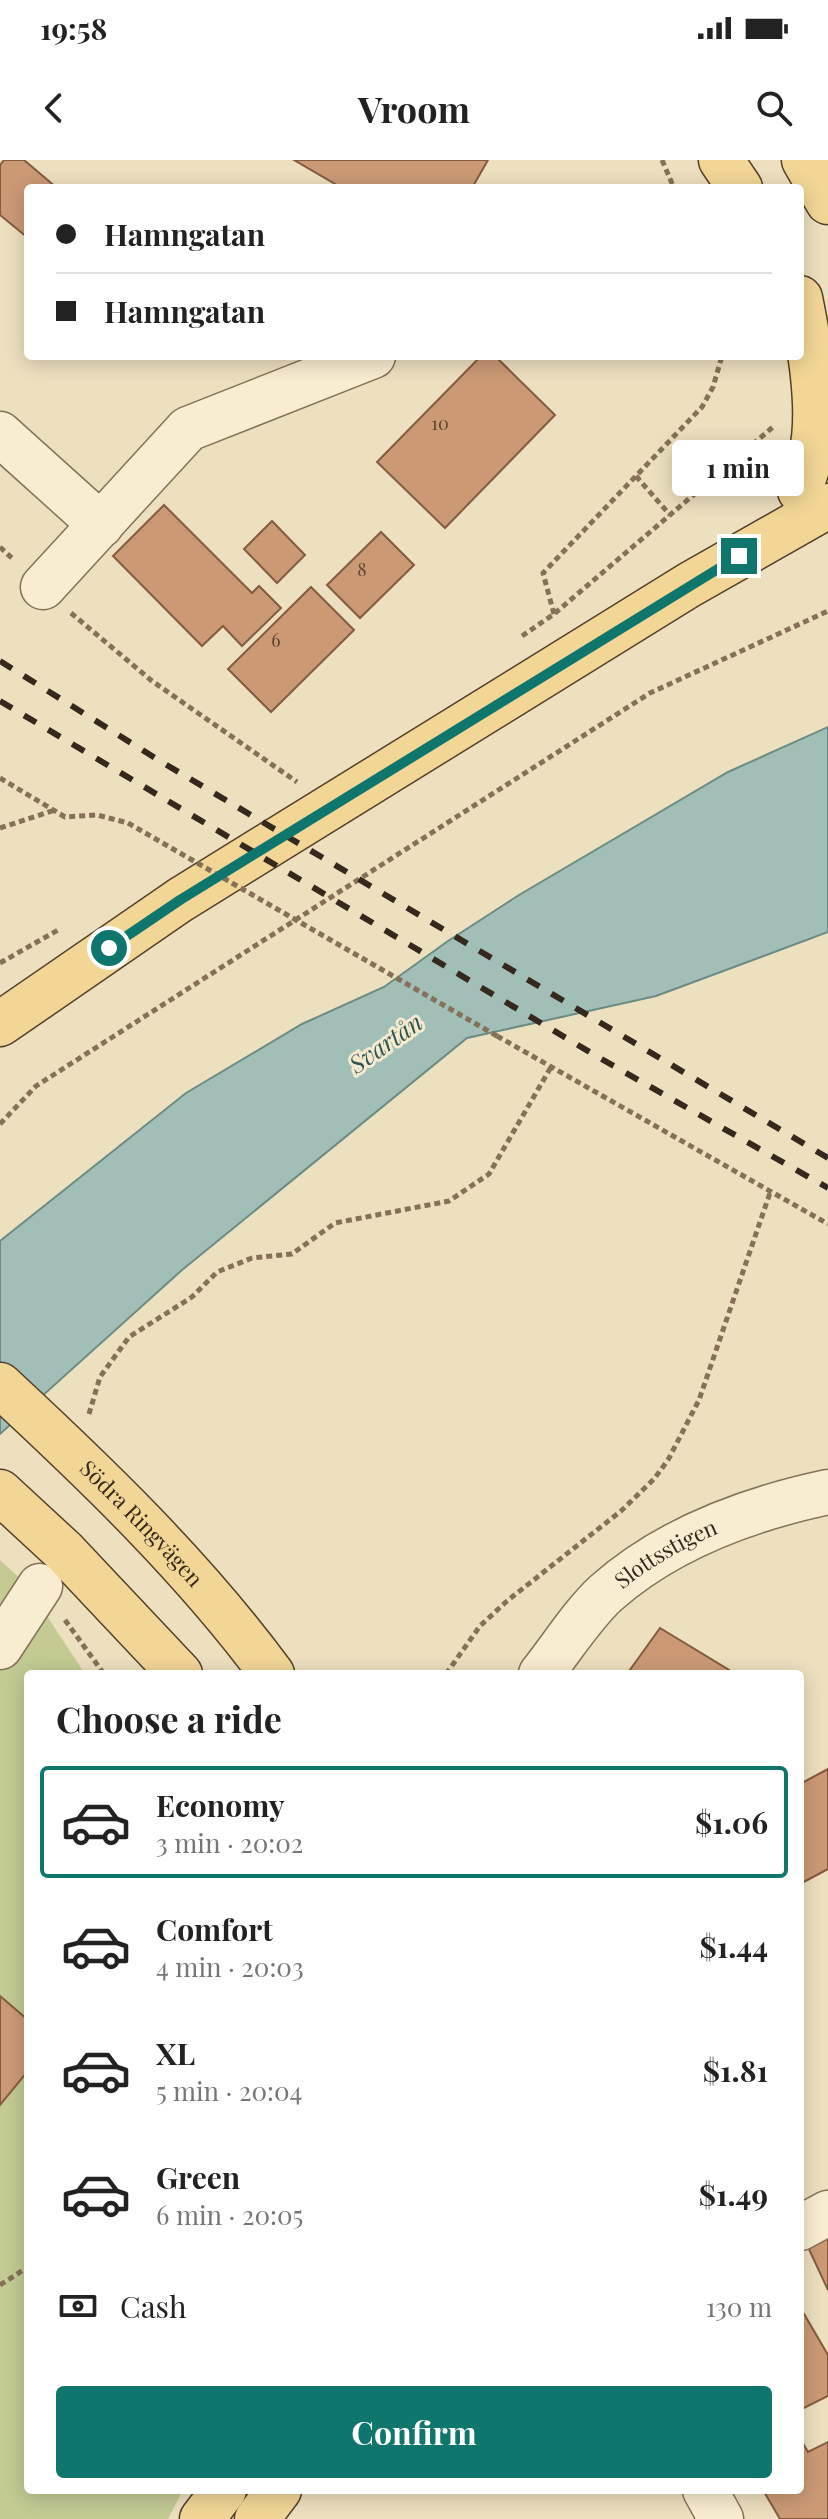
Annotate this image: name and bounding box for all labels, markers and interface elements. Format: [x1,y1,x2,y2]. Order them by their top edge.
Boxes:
text: 19:58 [40,8,107,48]
text: Vroom [358,84,470,132]
icon: back [32,86,76,130]
icon: search [752,86,796,130]
text: Hamngatan [104,214,265,254]
text: Hamngatan [104,291,265,331]
house number: 10 [431,411,449,435]
callout: 1 min [673,440,805,496]
text: 1 min [706,450,770,485]
route end [721,538,757,574]
house number: 8 [357,557,367,581]
house number: 6 [271,628,281,652]
route start [91,930,127,966]
water label: Svartån [341,1005,428,1080]
street label: Södra Ringvägen [74,1453,210,1593]
street label: Slottsstigen [607,1511,721,1594]
text: Choose a ride [56,1694,282,1742]
text: Economy [156,1785,285,1825]
icon: car [60,1786,132,1858]
text: $1.06 [695,1802,768,1842]
text: 3 min · 20:02 [156,1825,303,1860]
text: Comfort [156,1909,273,1949]
icon: car [60,1910,132,1982]
text: $1.44 [700,1926,768,1966]
text: 4 min · 20:03 [156,1949,304,1984]
text: XL [156,2033,195,2073]
icon: car [60,2034,132,2106]
text: $1.81 [703,2050,768,2090]
text: 5 min · 20:04 [156,2073,302,2108]
text: Green [156,2157,240,2197]
icon: car [60,2158,132,2230]
text: $1.49 [699,2174,768,2214]
text: 6 min · 20:05 [156,2197,303,2232]
icon: cash [56,2284,100,2328]
text: Cash [120,2286,187,2326]
text: 130 m [706,2289,772,2324]
button: Confirm [56,2386,772,2478]

